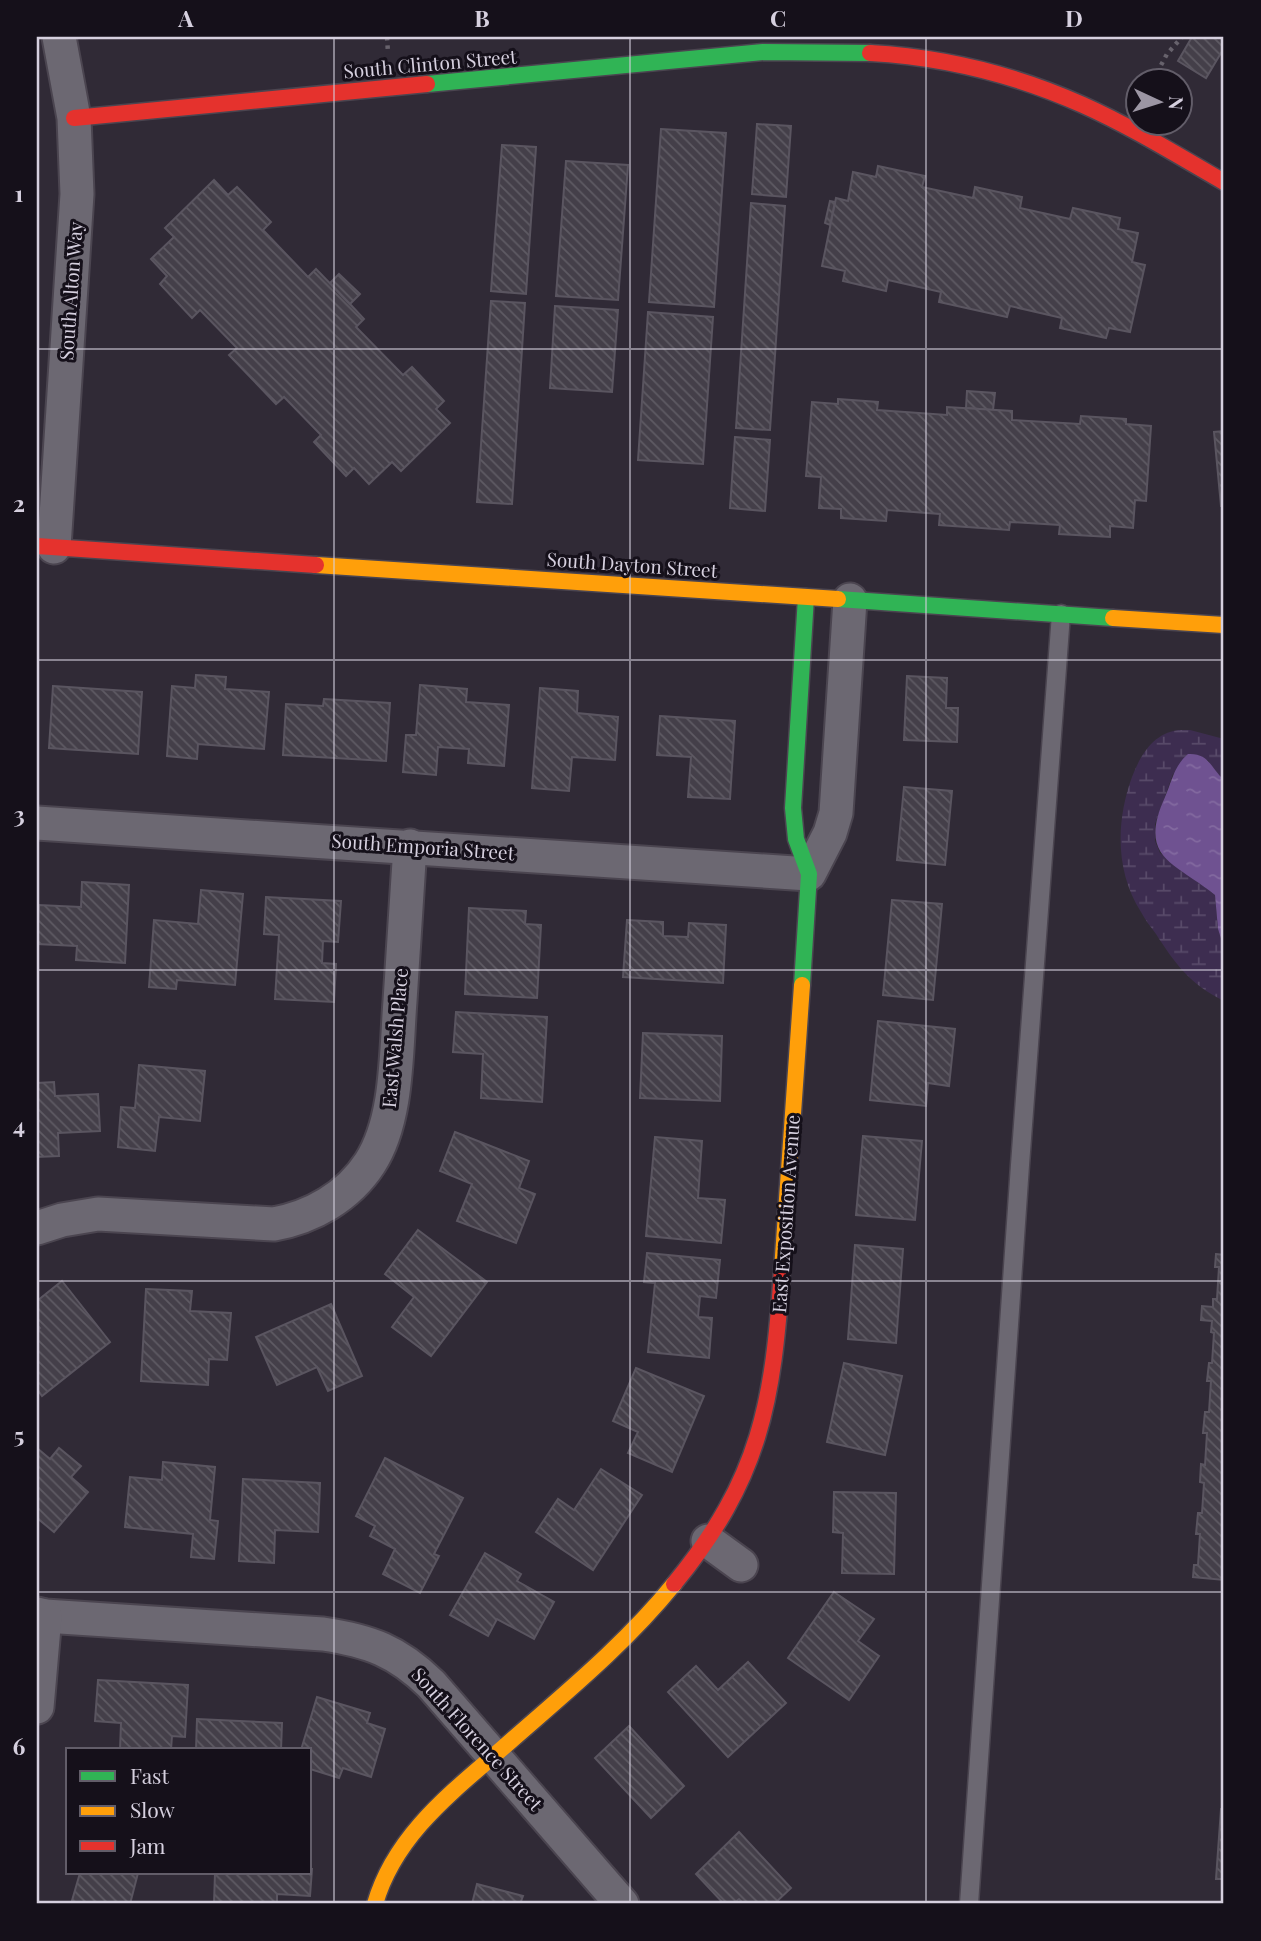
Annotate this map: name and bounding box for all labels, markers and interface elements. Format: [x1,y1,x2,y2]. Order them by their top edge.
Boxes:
text: A [177,2,194,33]
text: B [474,2,490,33]
text: C [770,2,786,33]
text: D [1065,2,1083,33]
street label: South Clinton Street [342,42,518,84]
north arrow [1124,66,1194,136]
text: N [1163,96,1190,111]
text: 1 [15,177,24,208]
street label: South Alton Way [52,220,88,361]
text: 2 [13,487,25,518]
street label: South Dayton Street [546,545,719,583]
text: 3 [13,798,25,829]
street label: South Emporia Street [331,827,516,865]
street label: East Walsh Place [375,967,413,1109]
text: 4 [13,1109,25,1140]
street label: East Exposition Avenue [765,1114,805,1314]
text: 5 [14,1419,24,1450]
street label: South Florence Street [406,1661,549,1816]
text: 6 [13,1730,26,1761]
legend [66,1748,312,1874]
text: Fast [130,1761,169,1789]
text: Slow [130,1795,175,1823]
text: Jam [129,1831,166,1859]

